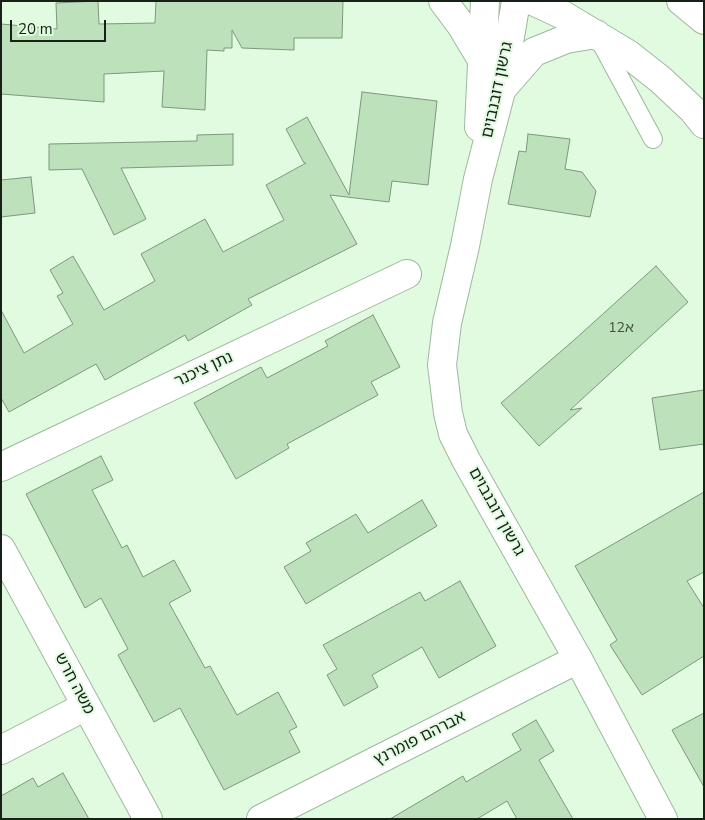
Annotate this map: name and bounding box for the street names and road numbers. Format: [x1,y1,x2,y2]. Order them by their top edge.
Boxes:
street label: גרשון דובנבוים [478,40,518,140]
street label: נתן ציכנר [172,348,236,392]
street label: גרשון דובנבוים [464,464,528,560]
street label: משה חרש [50,650,98,718]
street label: אברהם פומרנץ [371,708,469,770]

